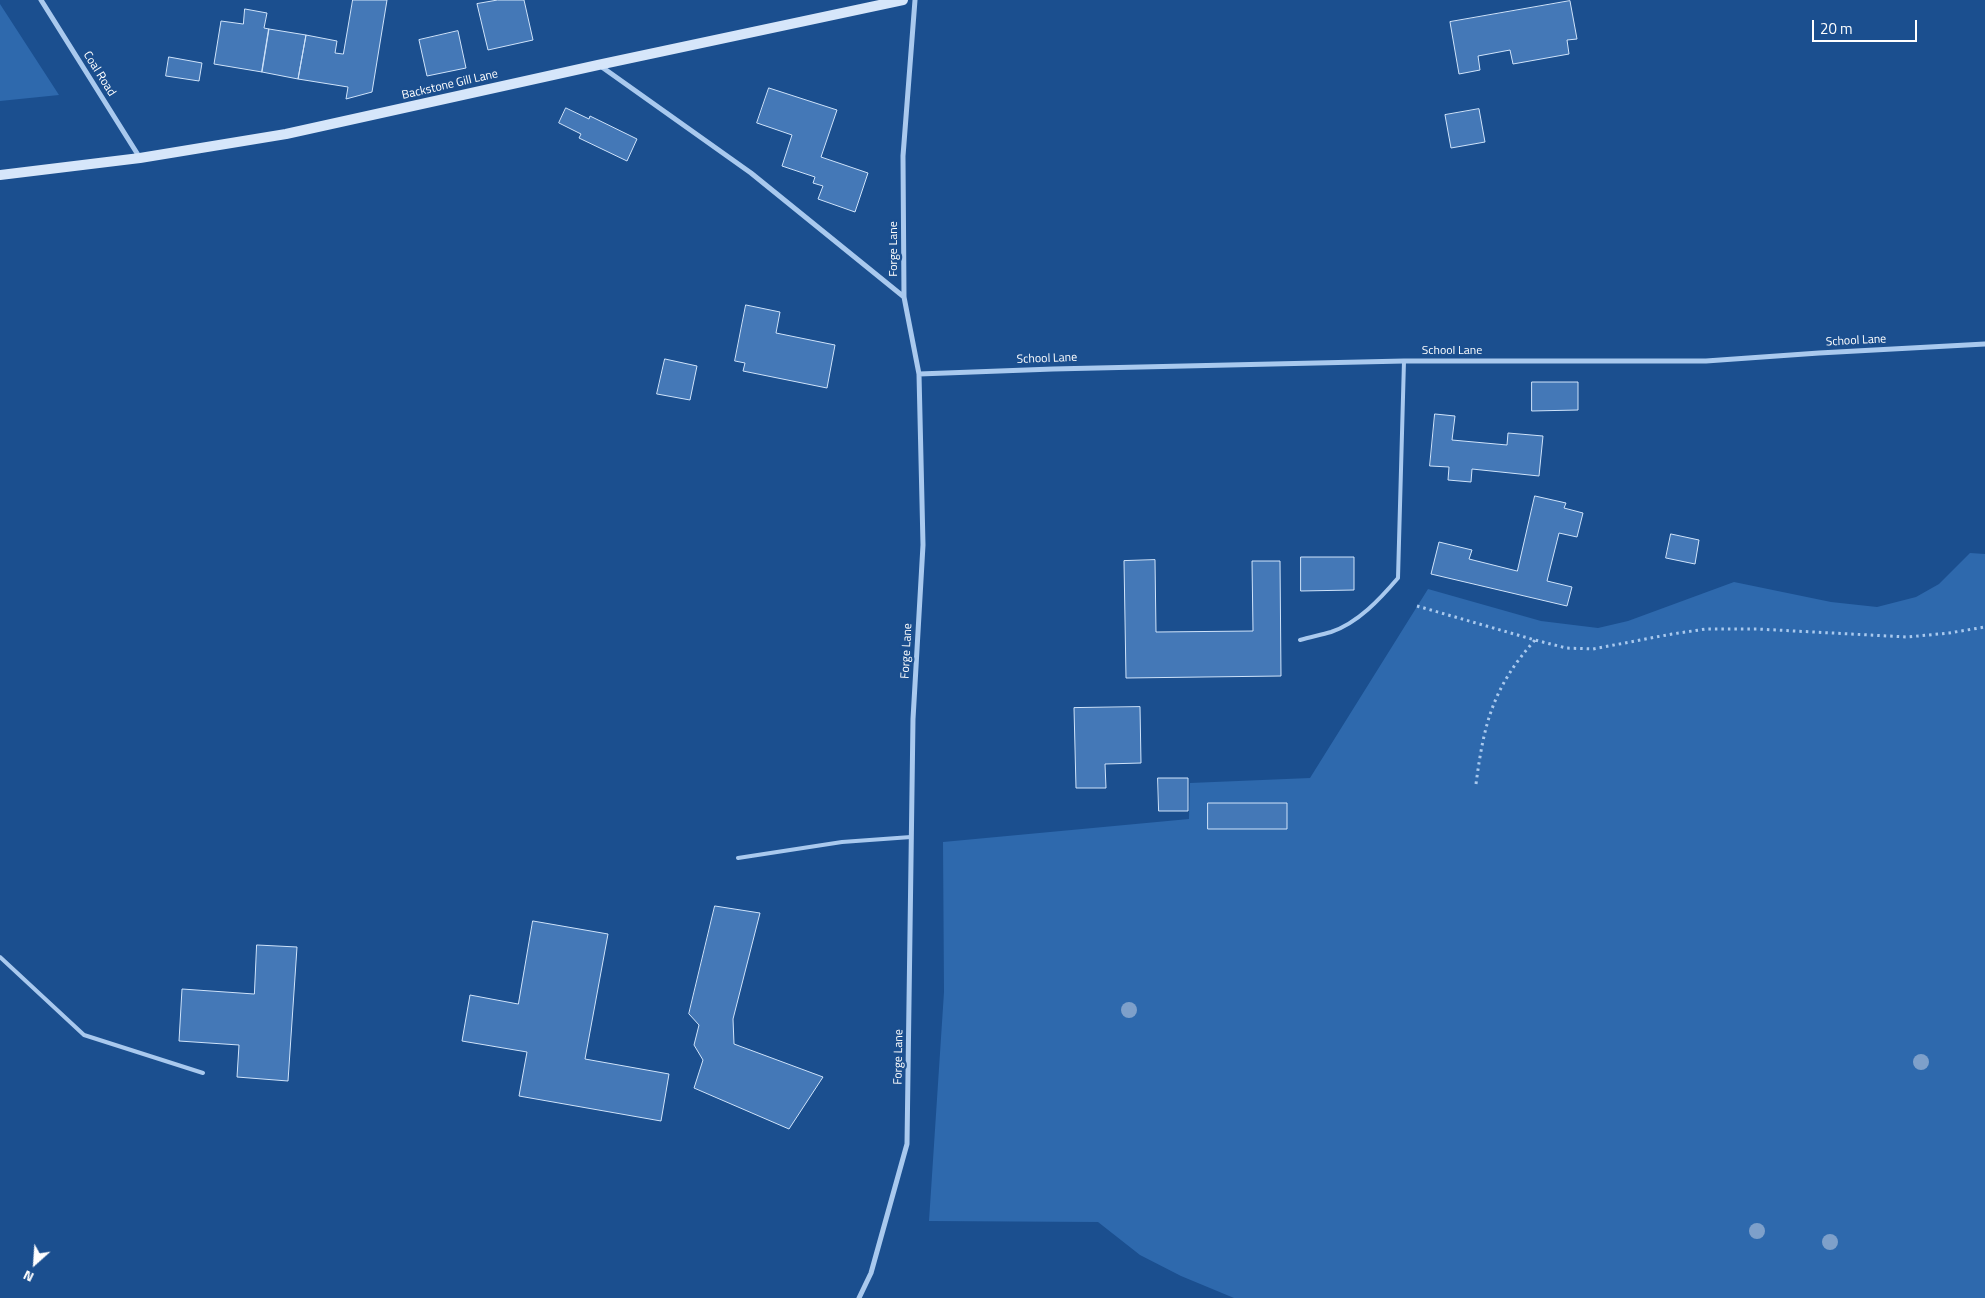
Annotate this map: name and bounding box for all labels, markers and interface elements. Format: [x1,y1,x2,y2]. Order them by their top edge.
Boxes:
scale bar [1815,10,1920,42]
text: 20 m [1820,17,1853,40]
street label: Coal Road [80,49,118,99]
street label: Backstone Gill Lane [401,67,499,103]
street label: Forge Lane [887,221,901,277]
street label: School Lane [1825,332,1887,350]
street label: School Lane [1422,344,1482,358]
street label: School Lane [1017,351,1077,367]
street label: Forge Lane [898,623,916,679]
street label: Forge Lane [891,1029,907,1085]
north arrow [10,1238,60,1288]
text: N [19,1265,37,1288]

